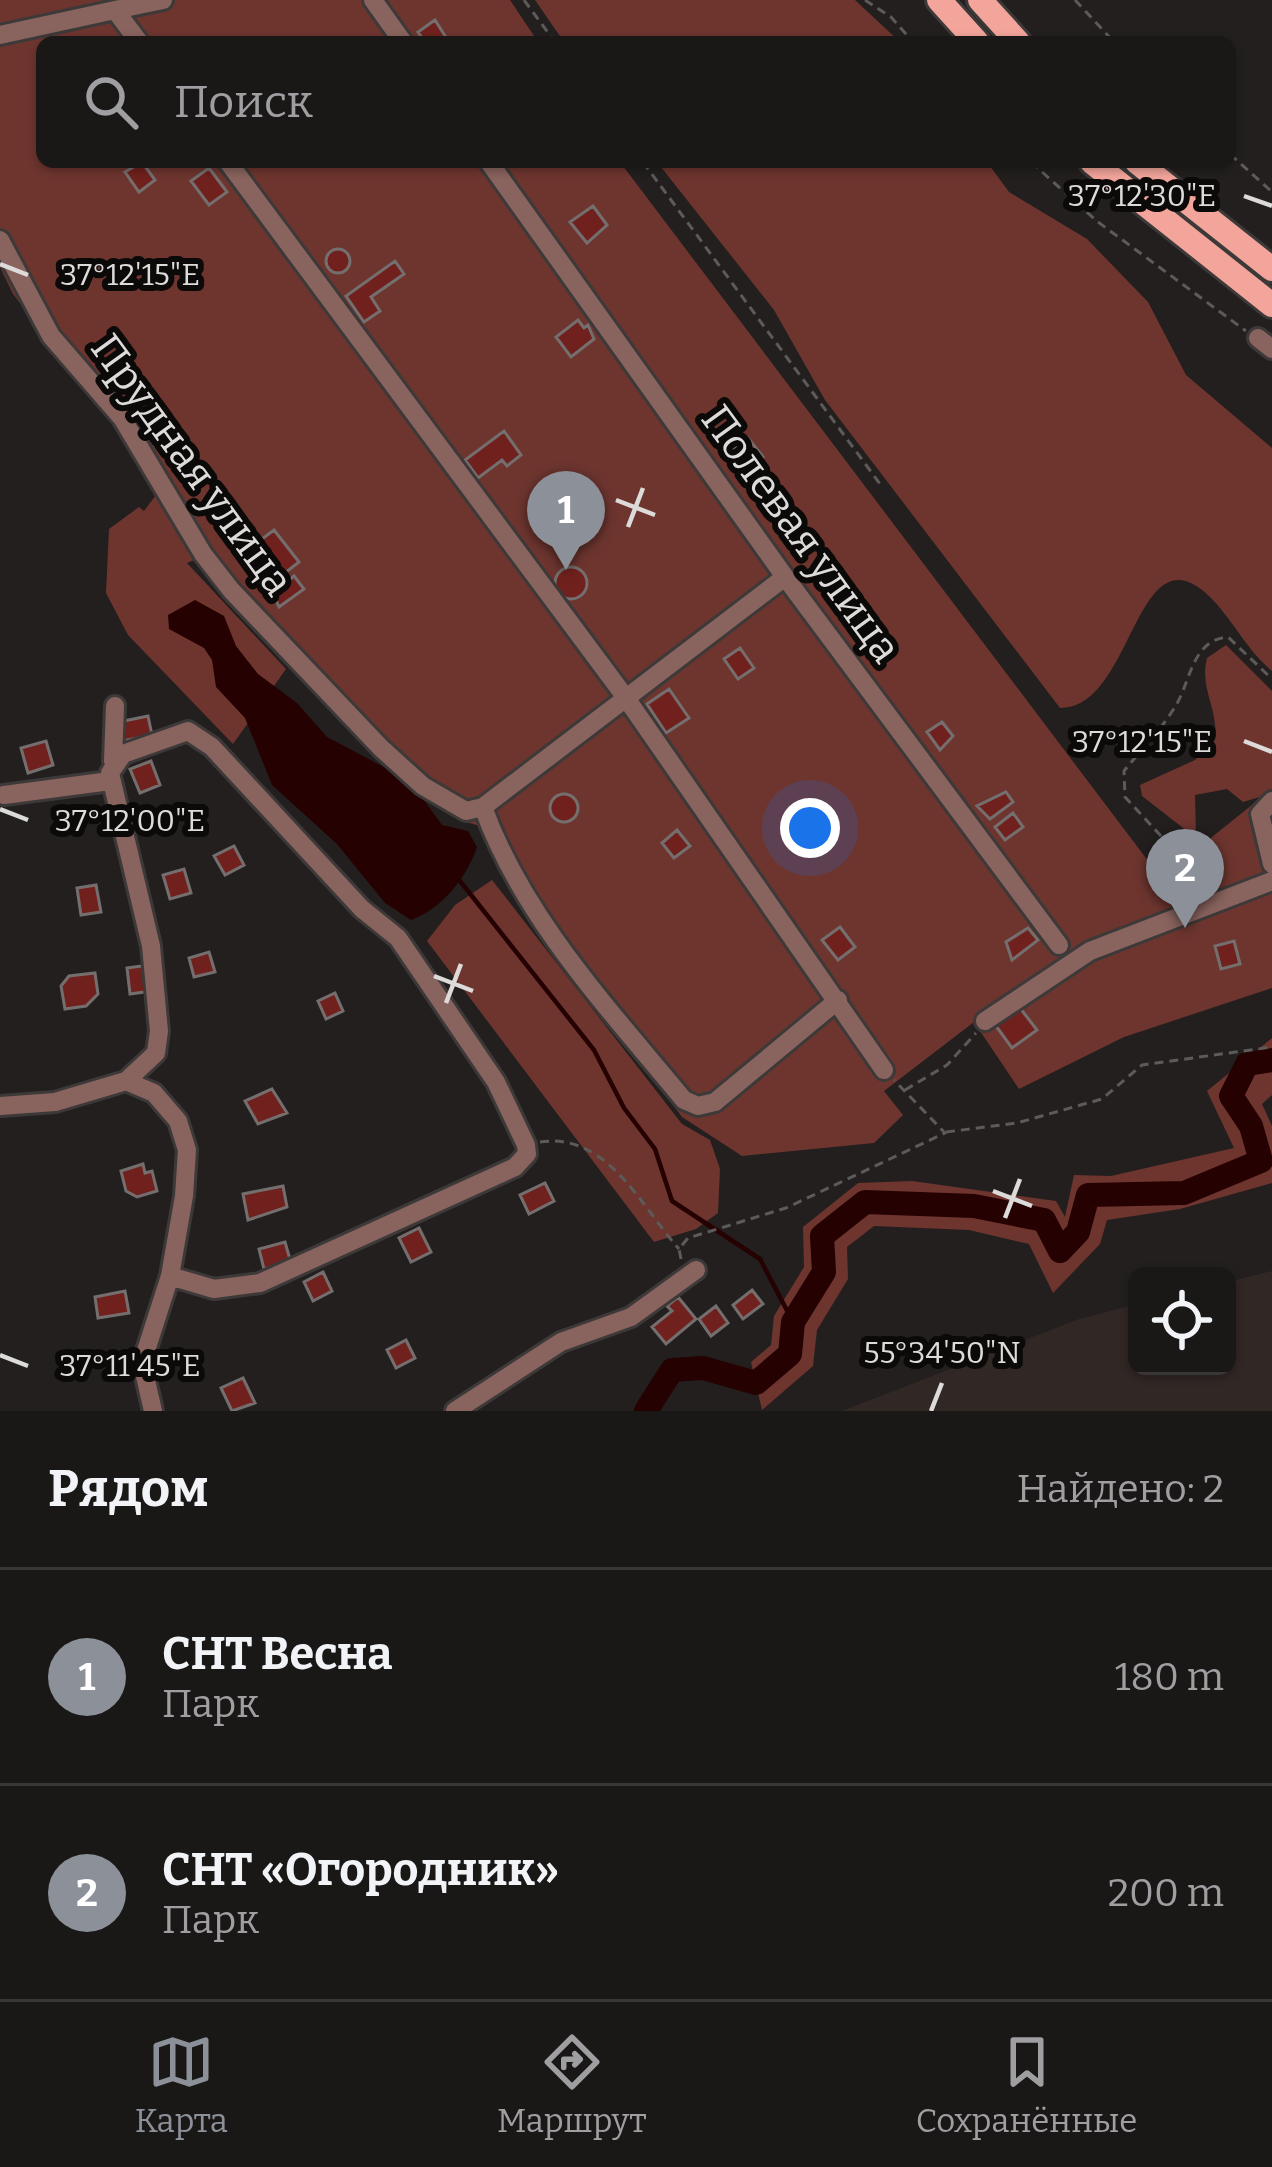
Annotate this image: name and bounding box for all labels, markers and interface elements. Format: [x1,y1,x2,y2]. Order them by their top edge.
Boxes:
search box [36,36,1236,168]
icon: search [78,69,144,135]
text: Поиск [174,75,313,129]
text: 37°12'30"E [1068,178,1216,214]
text: 37°12'15"E [60,257,200,293]
street label: Прудная улица [80,325,304,605]
street label: Полевая улица [691,396,911,672]
pin: 1 [527,471,605,570]
text: 37°12'15"E [1072,724,1212,760]
your location [780,798,840,858]
text: 37°12'00"E [55,803,205,839]
pin: 2 [1146,829,1224,928]
map controls [1128,1267,1236,1375]
button: locate [1128,1267,1236,1375]
text: 55°34'50"N [864,1335,1020,1371]
text: 37°11'45"E [59,1348,201,1384]
text: Рядом [48,1458,208,1520]
text: Найдено: 2 [1017,1466,1224,1512]
text: СНТ Весна [162,1627,392,1681]
text: 1 [79,1654,95,1700]
text: 180 m [1115,1654,1224,1700]
text: Парк [162,1681,259,1727]
text: СНТ «Огородник» [162,1843,559,1897]
text: 2 [76,1870,98,1916]
text: 200 m [1108,1870,1224,1916]
text: Парк [162,1897,259,1943]
tab: Карта [135,2029,228,2141]
tab: Маршрут [497,2029,646,2141]
tab: Сохранённые [916,2029,1137,2141]

